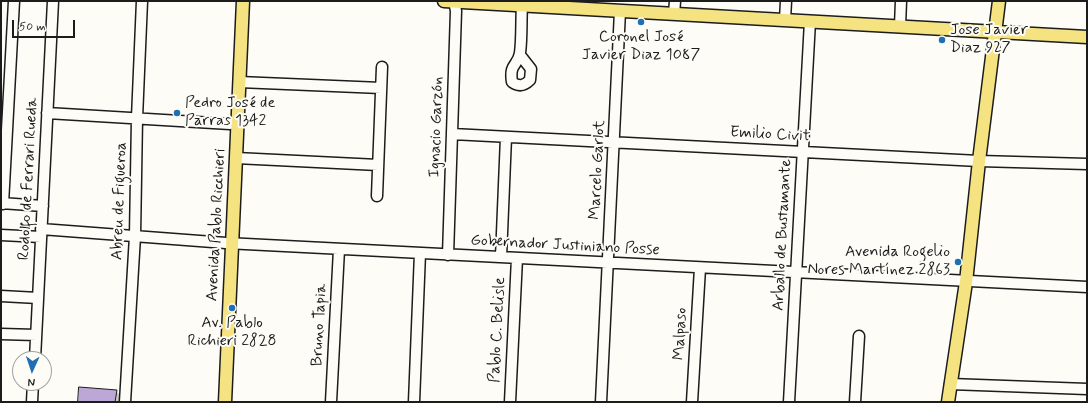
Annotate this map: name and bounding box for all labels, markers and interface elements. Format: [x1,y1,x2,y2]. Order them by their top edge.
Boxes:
scale bar [14,12,77,38]
marker: Coronel José Javier Diaz 1087 [636,17,646,27]
text: 50 m [19,19,46,35]
place label: Jose Javier Diaz 927 [950,21,1028,59]
place label: Coronel José Javier Diaz 1087 [582,28,700,66]
marker: Jose Javier Diaz 927 [937,35,947,45]
street label: Ignacio Garzón [426,76,448,178]
place label: Pedro José de Parras 1342 [185,94,275,132]
street label: Rodolfo de Ferrari Rueda [15,97,43,261]
marker: Pedro José de Parras 1342 [172,108,182,118]
street label: Marcelo Garlot [586,120,610,220]
street label: Emilio Civit [729,123,811,147]
street label: Abreu de Figueroa [108,142,132,260]
street label: Avenida Pablo Ricchieri [203,148,231,302]
street label: Arballo de Bustamante [769,159,797,311]
street label: Gobernador Justiniano Posse [470,231,660,261]
place label: Avenida Rogelio Nores Martínez 2863 [807,243,950,281]
marker: Avenida Rogelio Nores Martínez 2863 [953,257,963,267]
street label: Pablo C. Belisle [486,277,510,383]
street label: Bruno Tapia [308,283,332,367]
marker: Av. Pablo Richieri 2828 [227,303,237,313]
street label: Malpaso [670,307,692,361]
place label: Av. Pablo Richieri 2828 [188,314,276,352]
north arrow [12,351,52,391]
text: N [27,375,35,389]

